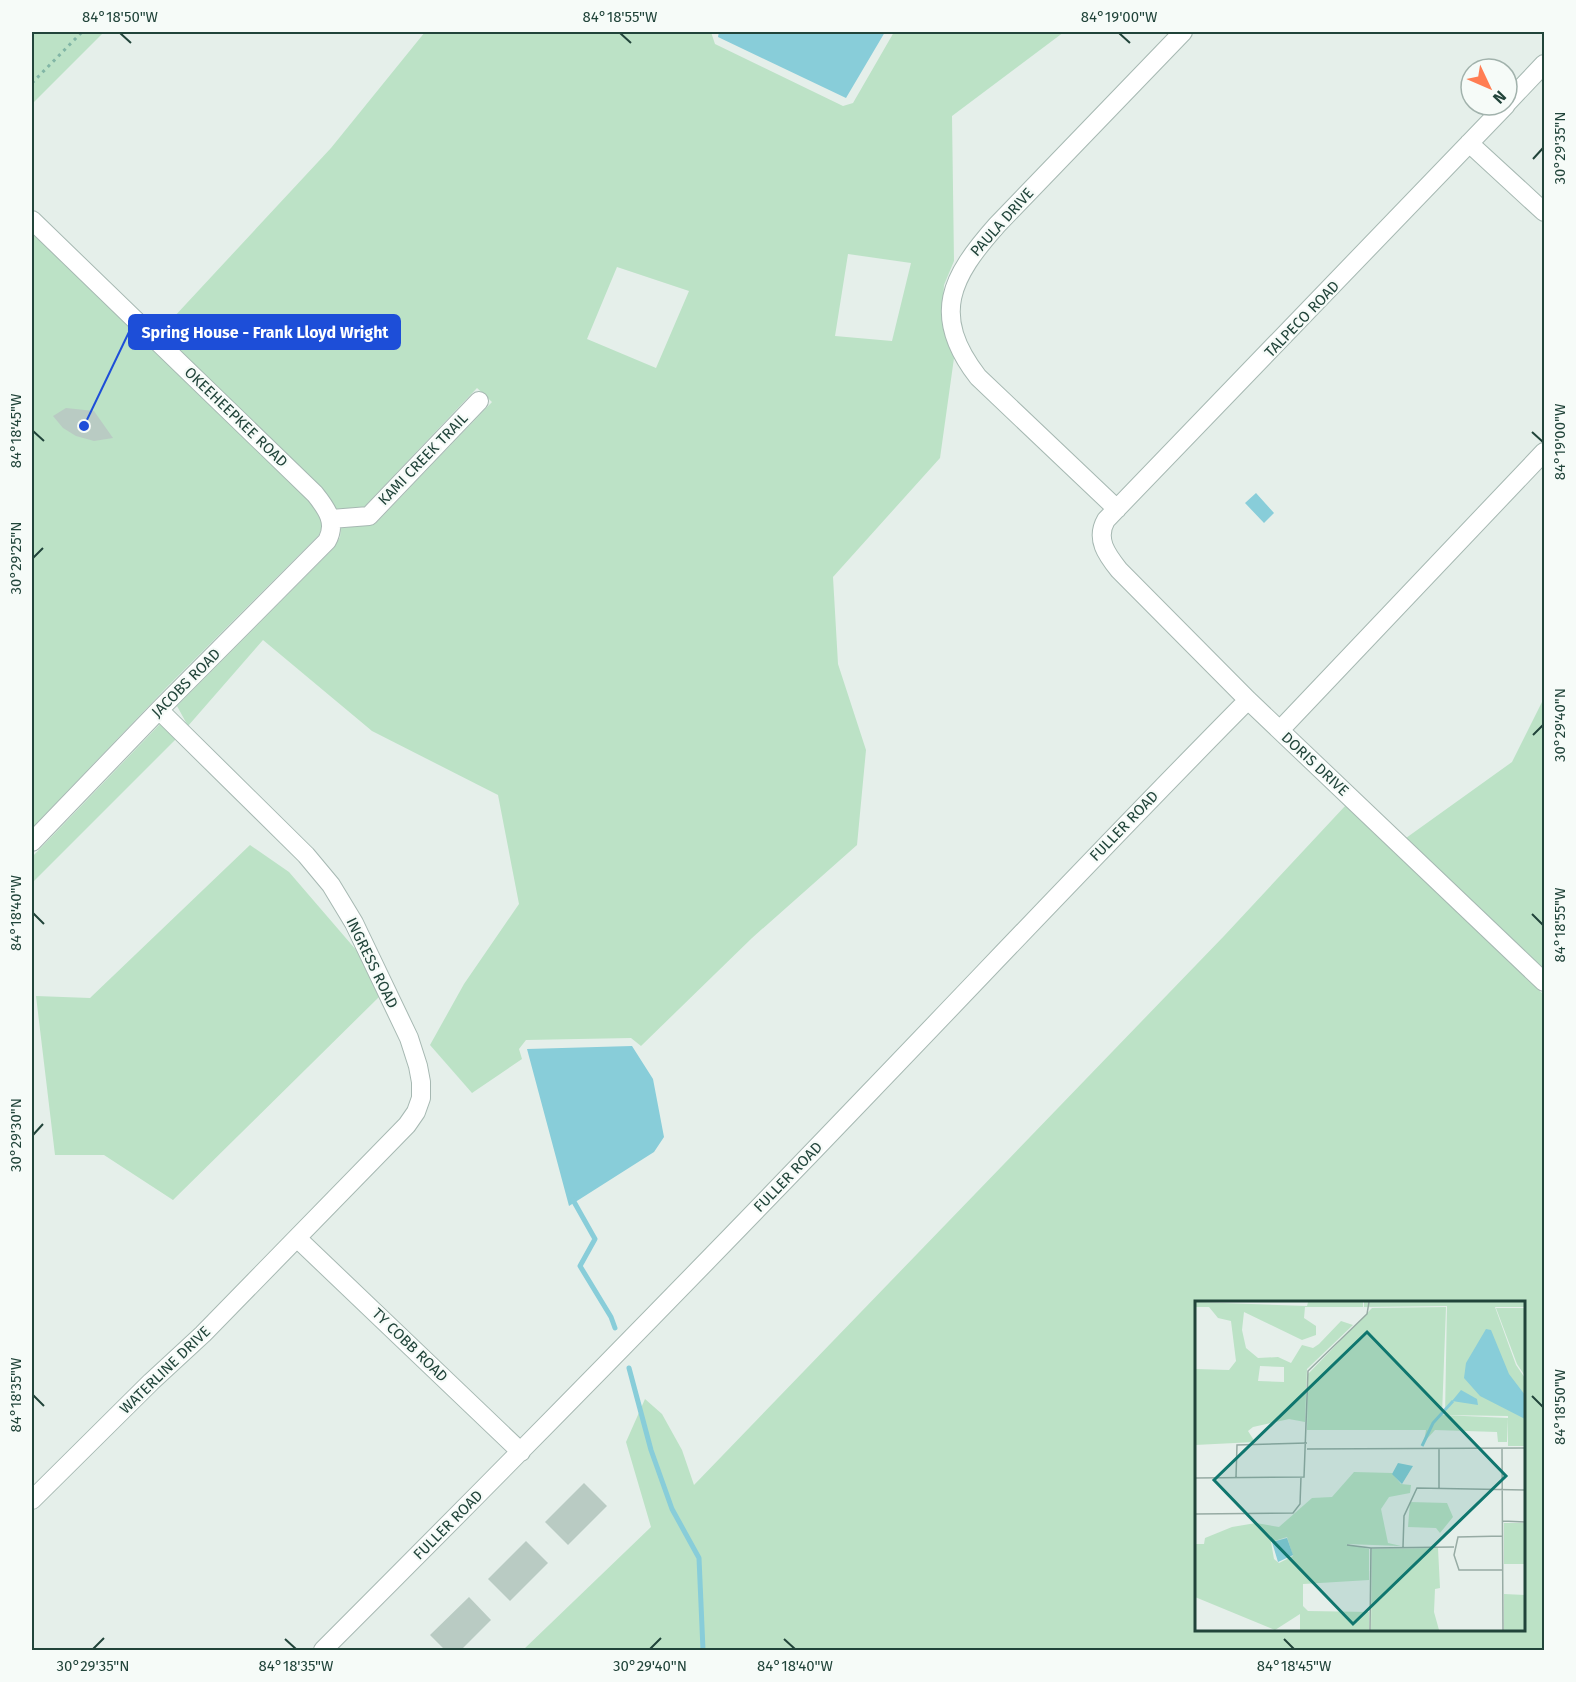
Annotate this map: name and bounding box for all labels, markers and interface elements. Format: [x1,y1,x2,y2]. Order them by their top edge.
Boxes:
text: 84°18'50"W [82,8,159,26]
text: 84°18'55"W [583,8,658,26]
text: 84°19'00"W [1081,8,1158,26]
north arrow [1459,57,1519,117]
text: N [1489,87,1510,107]
text: 30°29'35"N [1551,112,1569,184]
street label: PAULA DRIVE [967,184,1037,260]
street label: TALPECO ROAD [1261,277,1343,361]
callout: Spring House - Frank Lloyd Wright [129,315,400,349]
text: Spring House - Frank Lloyd Wright [141,323,389,342]
street label: OKEEHEEPKEE ROAD [181,363,291,471]
text: 84°18'45"W [7,393,25,468]
text: 84°19'00"W [1551,403,1569,480]
street label: KAMI CREEK TRAIL [374,409,472,509]
text: 30°29'25"N [7,522,25,594]
street label: JACOBS ROAD [148,645,224,721]
text: 30°29'40"N [1551,688,1569,762]
street label: DORIS DRIVE [1278,728,1352,800]
street label: FULLER ROAD [1086,787,1162,865]
text: 84°18'40"W [7,874,25,951]
text: 84°18'55"W [1551,887,1569,962]
street label: INGRESS ROAD [342,915,402,1011]
text: 30°29'30"N [7,1098,25,1172]
street label: FULLER ROAD [750,1138,826,1216]
inset map [1195,1301,1525,1631]
street label: TY COBB ROAD [368,1304,452,1386]
street label: WATERLINE DRIVE [116,1322,214,1418]
text: 84°18'35"W [7,1357,25,1432]
text: 84°18'50"W [1551,1368,1569,1445]
street label: FULLER ROAD [410,1487,486,1563]
text: 30°29'35"N [57,1657,129,1675]
text: 84°18'35"W [259,1657,334,1675]
text: 30°29'40"N [613,1657,687,1675]
text: 84°18'40"W [757,1657,834,1675]
text: 84°18'45"W [1257,1657,1332,1675]

